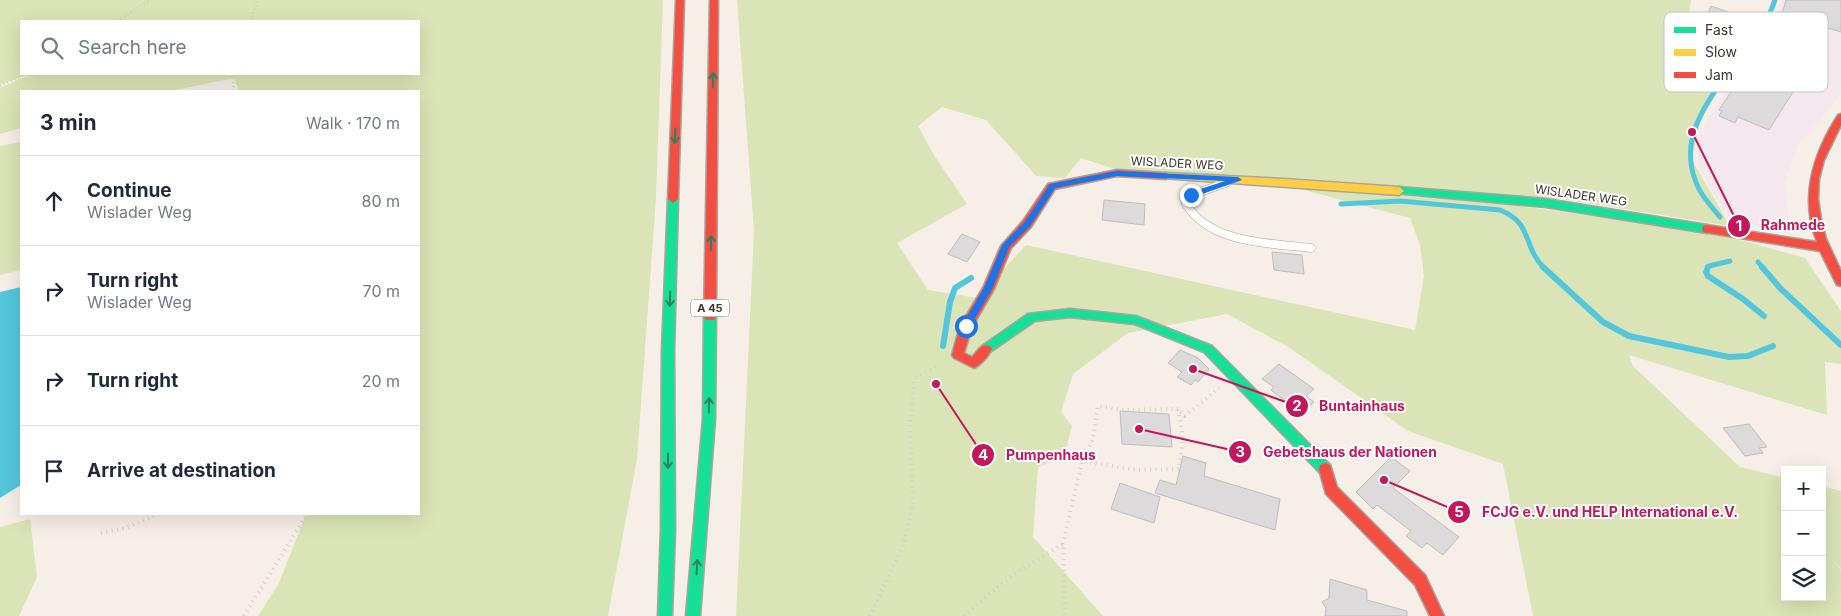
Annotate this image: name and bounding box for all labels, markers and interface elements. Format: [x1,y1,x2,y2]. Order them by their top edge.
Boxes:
legend [1664,12,1828,92]
search box [20,20,420,75]
text: Fast [1705,21,1733,38]
icon: search [38,34,66,62]
text: Search here [78,36,187,59]
text: Slow [1705,43,1737,60]
text: Jam [1705,66,1733,83]
one-way arrow [708,73,718,89]
text: 3 min [40,110,96,135]
text: Walk · 170 m [306,113,400,133]
one-way arrow [670,128,680,144]
street label: WISLADER WEG [1130,153,1224,173]
text: Continue [87,179,172,202]
street label: WISLADER WEG [1534,181,1628,209]
route end [1180,184,1203,207]
icon: ahead [40,187,68,215]
text: 80 m [361,191,400,211]
text: Wislader Weg [87,202,192,222]
callout: Rahmede [1726,211,1835,240]
text: 1 [1736,216,1742,235]
text: Rahmede [1761,216,1825,233]
one-way arrow [706,235,716,252]
text: Turn right [87,269,178,292]
icon: right [40,277,68,305]
text: 70 m [363,281,400,301]
one-way arrow [665,290,674,306]
text: Wislader Weg [87,292,192,312]
road number: A 45 [691,300,729,316]
route start [955,315,978,338]
icon: right [40,367,68,395]
text: Turn right [87,369,178,392]
text: 20 m [362,371,400,391]
callout: Buntainhaus [1284,391,1415,420]
text: 2 [1292,396,1302,415]
text: Buntainhaus [1319,397,1405,414]
one-way arrow [704,398,714,414]
callout: Gebetshaus der Nationen [1228,437,1447,466]
callout: Pumpenhaus [971,440,1106,469]
text: 3 [1235,442,1245,461]
text: Gebetshaus der Nationen [1263,443,1437,460]
text: 4 [978,445,988,464]
text: Pumpenhaus [1006,446,1096,463]
one-way arrow [663,452,673,469]
icon: arrive [40,457,68,485]
text: Arrive at destination [87,459,276,482]
map controls [1781,466,1826,601]
button: + [1781,466,1826,511]
callout: FCJG e.V. und HELP International e.V. [1447,497,1748,526]
text: 5 [1454,502,1464,521]
text: FCJG e.V. und HELP International e.V. [1482,503,1738,520]
button: − [1781,511,1826,556]
button: layers [1781,556,1826,601]
one-way arrow [693,560,702,576]

